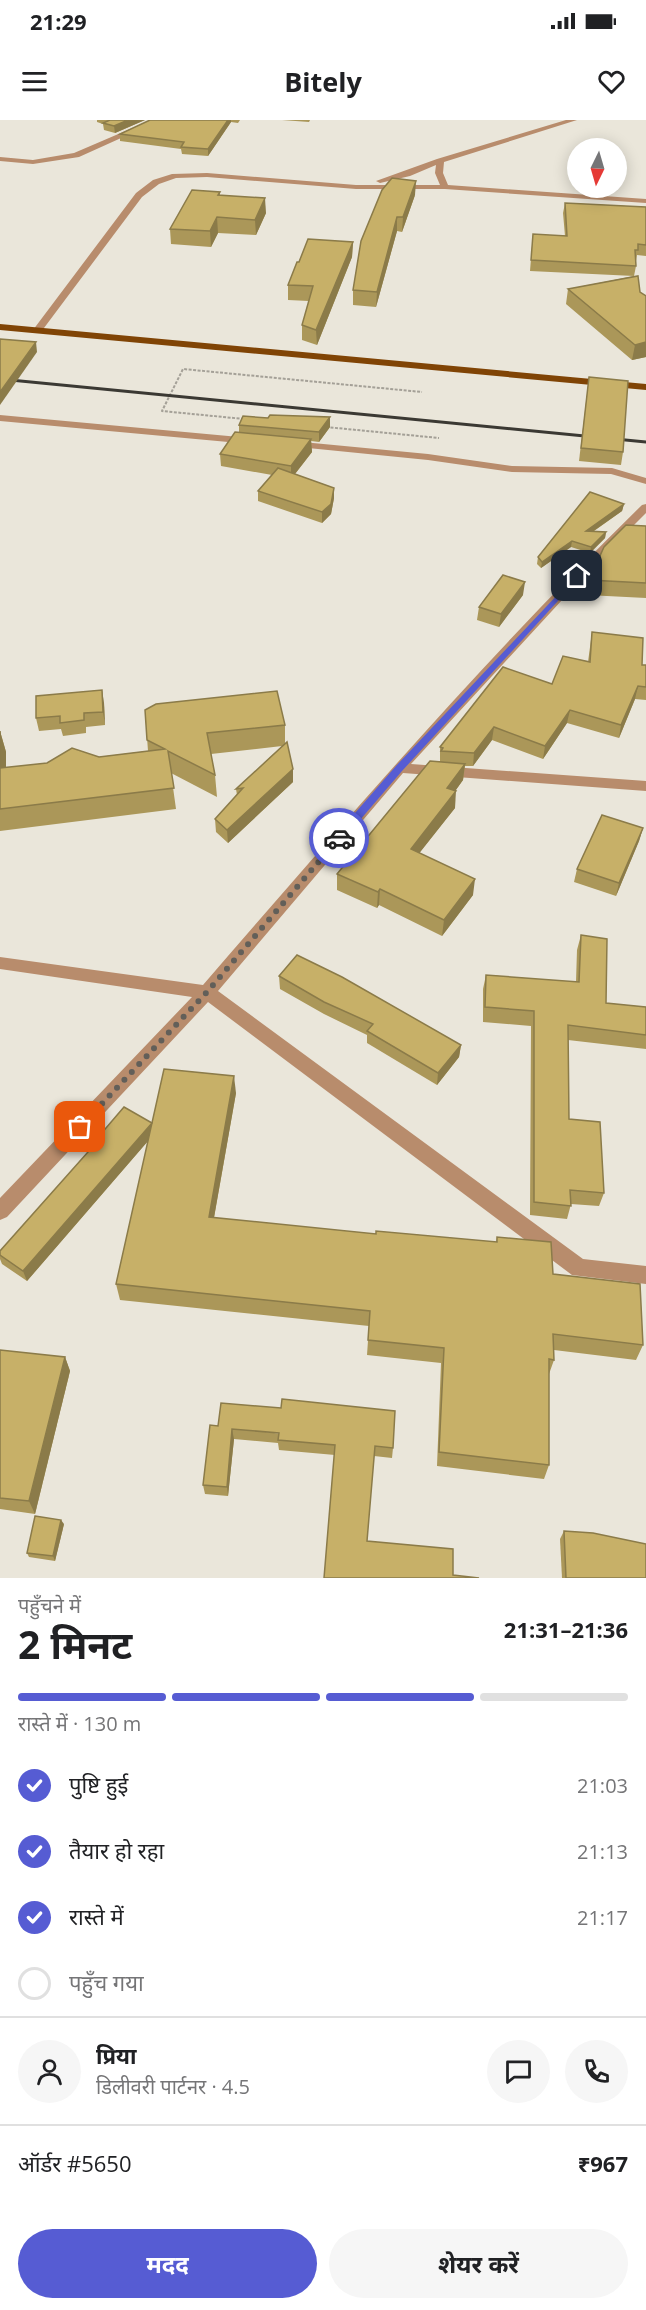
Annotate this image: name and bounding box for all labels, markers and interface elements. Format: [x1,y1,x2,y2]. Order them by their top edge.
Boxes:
text: 21:29 [30,6,87,36]
text: Bitely [284,63,362,100]
icon: menu [18,65,51,98]
icon: heart [595,65,628,98]
north arrow [567,138,627,198]
map controls [567,138,627,198]
pin [551,550,602,601]
icon: home [560,559,593,592]
courier [309,808,369,868]
icon: car [323,822,356,855]
pin [54,1101,105,1152]
icon: bag [63,1110,96,1143]
text: पहुँचने में [18,1592,81,1619]
text: 21:31–21:36 [504,1614,628,1644]
text: 2 मिनट [18,1617,132,1670]
text: रास्ते में · 130 m [18,1710,141,1737]
icon: check [18,1769,51,1802]
text: पुष्टि हुई [69,1769,128,1799]
text: 21:03 [577,1772,628,1799]
icon: check [18,1835,51,1868]
text: तैयार हो रहा [69,1835,164,1865]
text: 21:13 [577,1838,628,1865]
icon: check [18,1901,51,1934]
text: रास्ते में [69,1901,124,1931]
text: 21:17 [577,1904,628,1931]
text: पहुँच गया [69,1967,144,1997]
button: person [18,2040,81,2103]
text: प्रिया [96,2040,136,2070]
button: chat [487,2040,550,2103]
button: phone [565,2040,628,2103]
text: डिलीवरी पार्टनर · 4.5 [96,2073,250,2100]
text: ऑर्डर #5650 [18,2148,132,2178]
text: ₹967 [578,2148,628,2178]
button: मदद [18,2229,317,2298]
button: शेयर करें [329,2229,628,2298]

